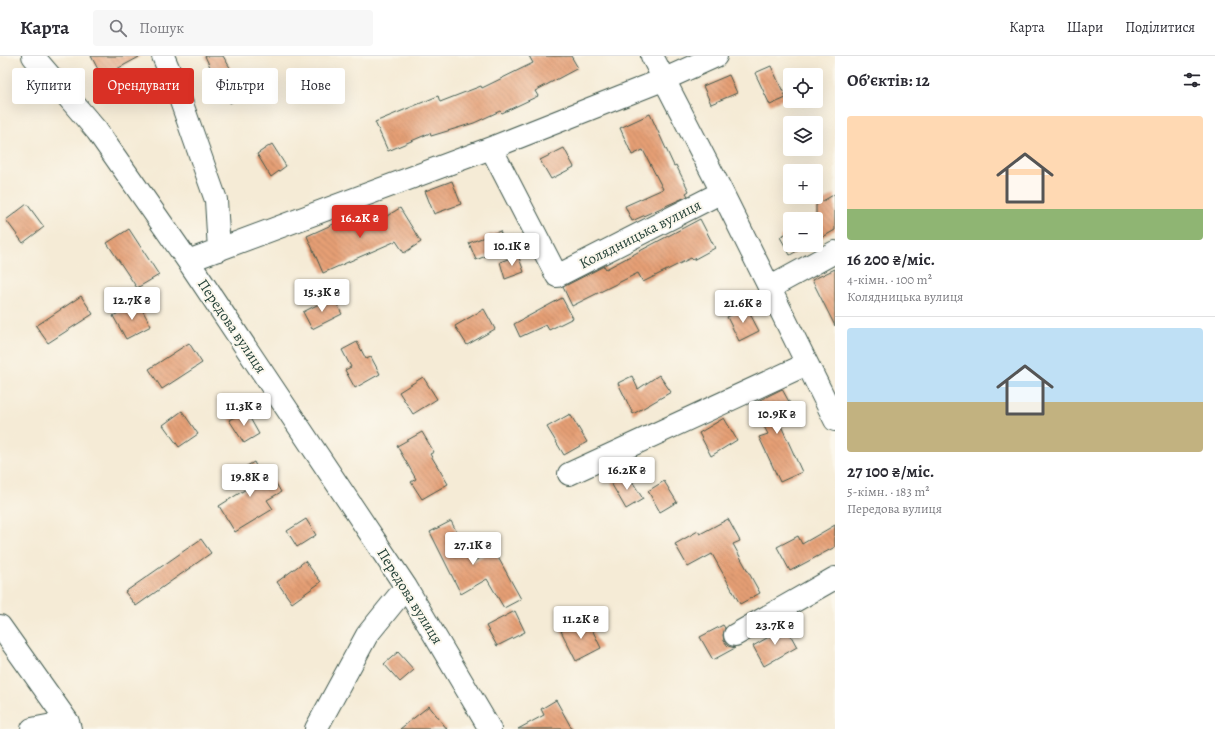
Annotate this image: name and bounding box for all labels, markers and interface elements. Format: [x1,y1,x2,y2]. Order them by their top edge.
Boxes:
search box [93,10,373,46]
text: Карта [20,15,69,41]
icon: search [107,17,129,39]
text: Пошук [139,18,184,38]
text: Карта [1009,18,1045,37]
text: Шари [1067,18,1103,37]
text: Поділитися [1125,18,1195,37]
chip: Купити [12,68,85,104]
chip: Орендувати [93,68,194,104]
chip: Фільтри [202,68,278,104]
chip: Нове [286,68,345,104]
map controls [783,68,823,252]
button: locate [783,68,823,108]
text: Об’єктів: 12 [847,69,930,92]
icon: filters [1181,69,1203,91]
button: layers [783,116,823,156]
icon: home [989,142,1061,214]
button: + [783,164,823,204]
street label: Колядницька вулиця [576,195,704,273]
pin: 16.2K ₴ [323,205,397,239]
text: 16.2K ₴ [341,209,379,226]
button: − [783,212,823,252]
pin: 10.1K ₴ [475,233,549,267]
text: 10.1K ₴ [493,237,531,254]
text: 16 200 ₴/міс. [847,248,935,271]
text: 4-кімн. · 100 m² [847,271,932,288]
street label: Передова вулиця [193,275,271,377]
pin: 15.3K ₴ [285,279,359,313]
text: 15.3K ₴ [303,283,341,300]
pin: 12.7K ₴ [95,287,169,321]
text: Колядницька вулиця [847,288,963,305]
pin: 21.6K ₴ [706,290,780,324]
text: 12.7K ₴ [113,291,151,308]
text: 21.6K ₴ [724,294,762,311]
icon: home [989,354,1061,426]
pin: 11.3K ₴ [207,393,281,427]
text: 11.3K ₴ [226,397,262,414]
pin: 10.9K ₴ [740,401,814,435]
text: 10.9K ₴ [758,405,796,422]
pin: 16.2K ₴ [590,457,664,491]
text: 27 100 ₴/міс. [847,460,934,483]
text: 16.2K ₴ [608,461,646,478]
pin: 19.8K ₴ [213,464,287,498]
text: 19.8K ₴ [231,468,269,485]
text: 5-кімн. · 183 m² [847,483,929,500]
text: Передова вулиця [847,500,942,517]
pin: 27.1K ₴ [436,532,510,566]
text: 27.1K ₴ [454,536,492,553]
street label: Передова вулиця [372,544,448,648]
pin: 11.2K ₴ [544,606,618,640]
text: 11.2K ₴ [563,610,599,627]
pin: 23.7K ₴ [738,612,812,646]
text: 23.7K ₴ [756,616,794,633]

